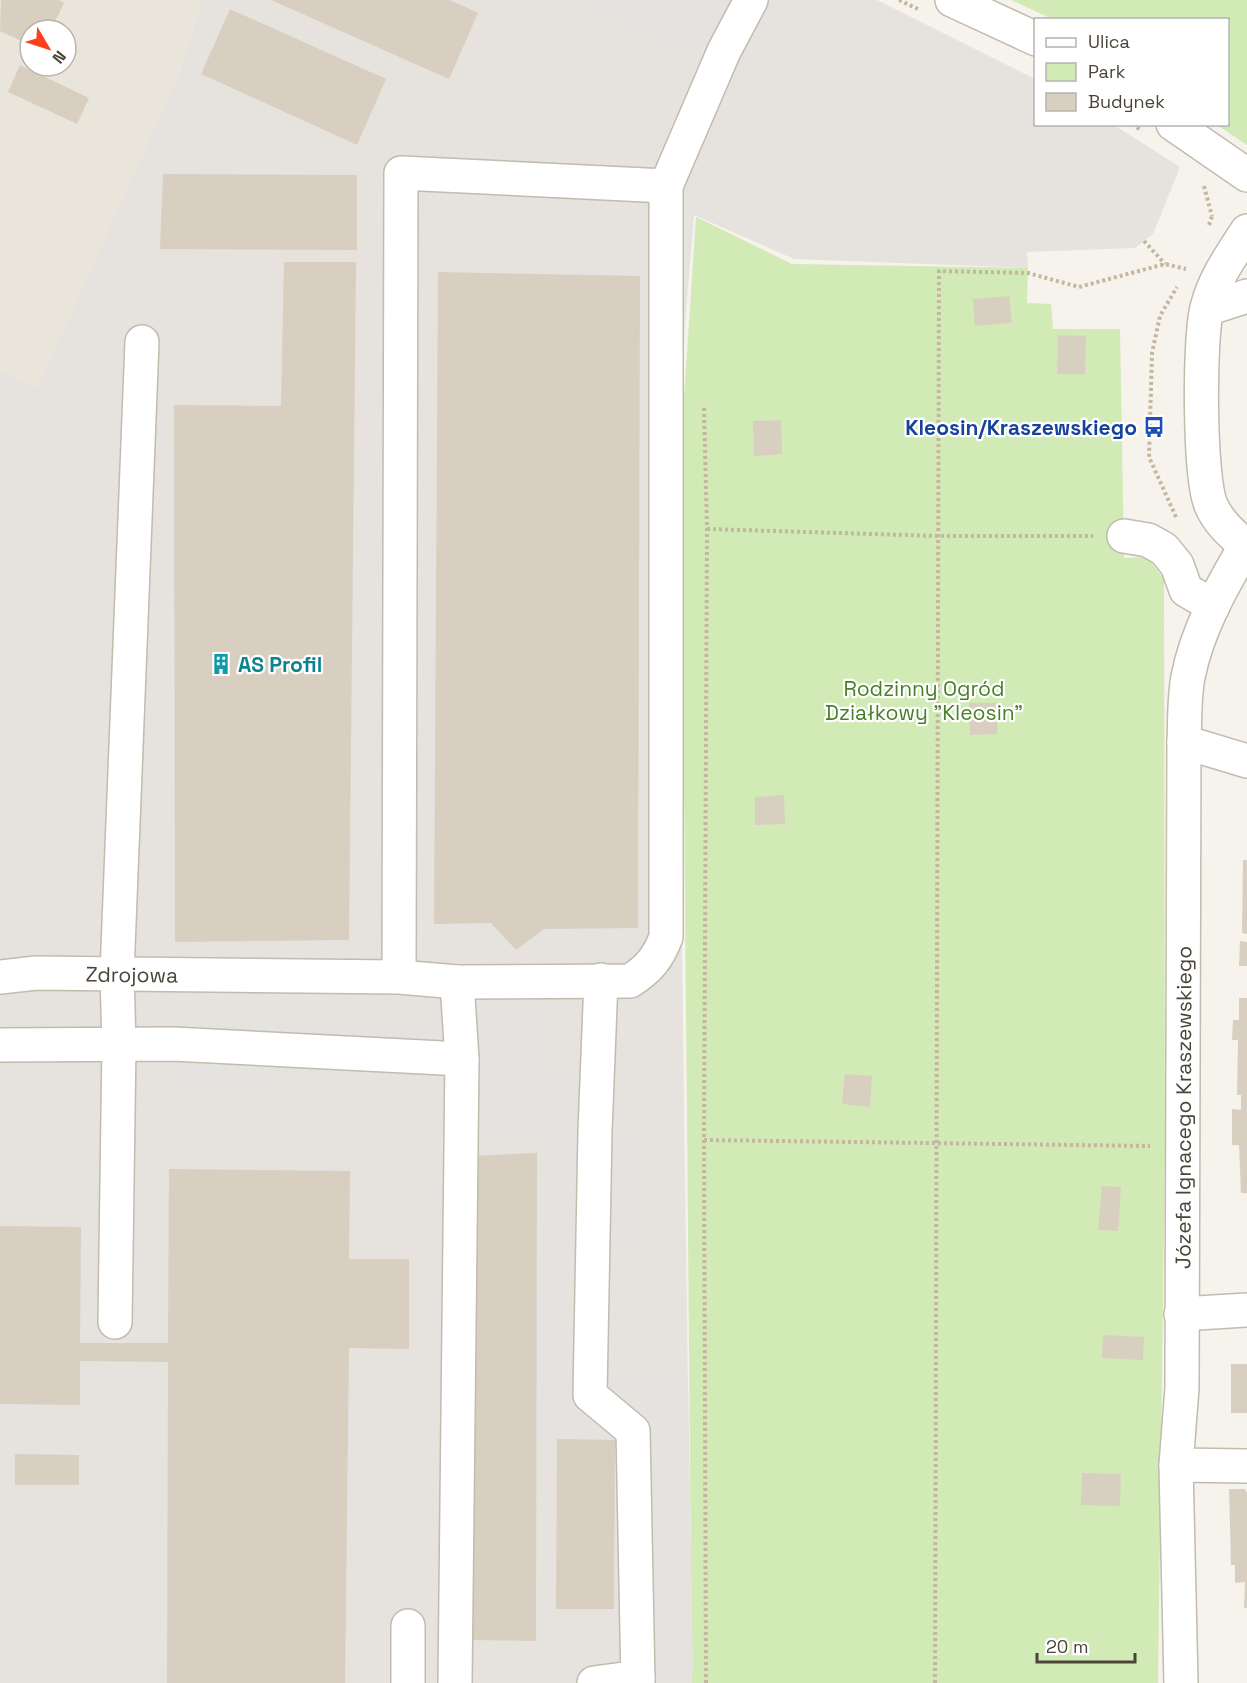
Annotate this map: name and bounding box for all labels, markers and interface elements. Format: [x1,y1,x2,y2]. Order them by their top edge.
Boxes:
north arrow [18,18,78,78]
legend [1034,18,1229,126]
text: Ulica [1088,30,1130,53]
text: N [48,46,71,68]
text: Park [1088,60,1126,83]
text: Budynek [1088,90,1165,113]
place label: Kleosin/Kraszewskiego [905,414,1137,441]
bus stop icon: Kleosin/Kraszewskiego [1142,415,1166,439]
place label: AS Profil [238,651,322,678]
building icon: AS Profil [209,652,233,676]
park label: Rodzinny Ogród Działkowy "Kleosin" [825,675,1023,726]
street label: Józefa Ignacego Kraszewskiego [1169,946,1197,1269]
street label: Zdrojowa [85,960,178,988]
scale bar [1037,1626,1134,1664]
text: 20 m [1046,1635,1089,1658]

